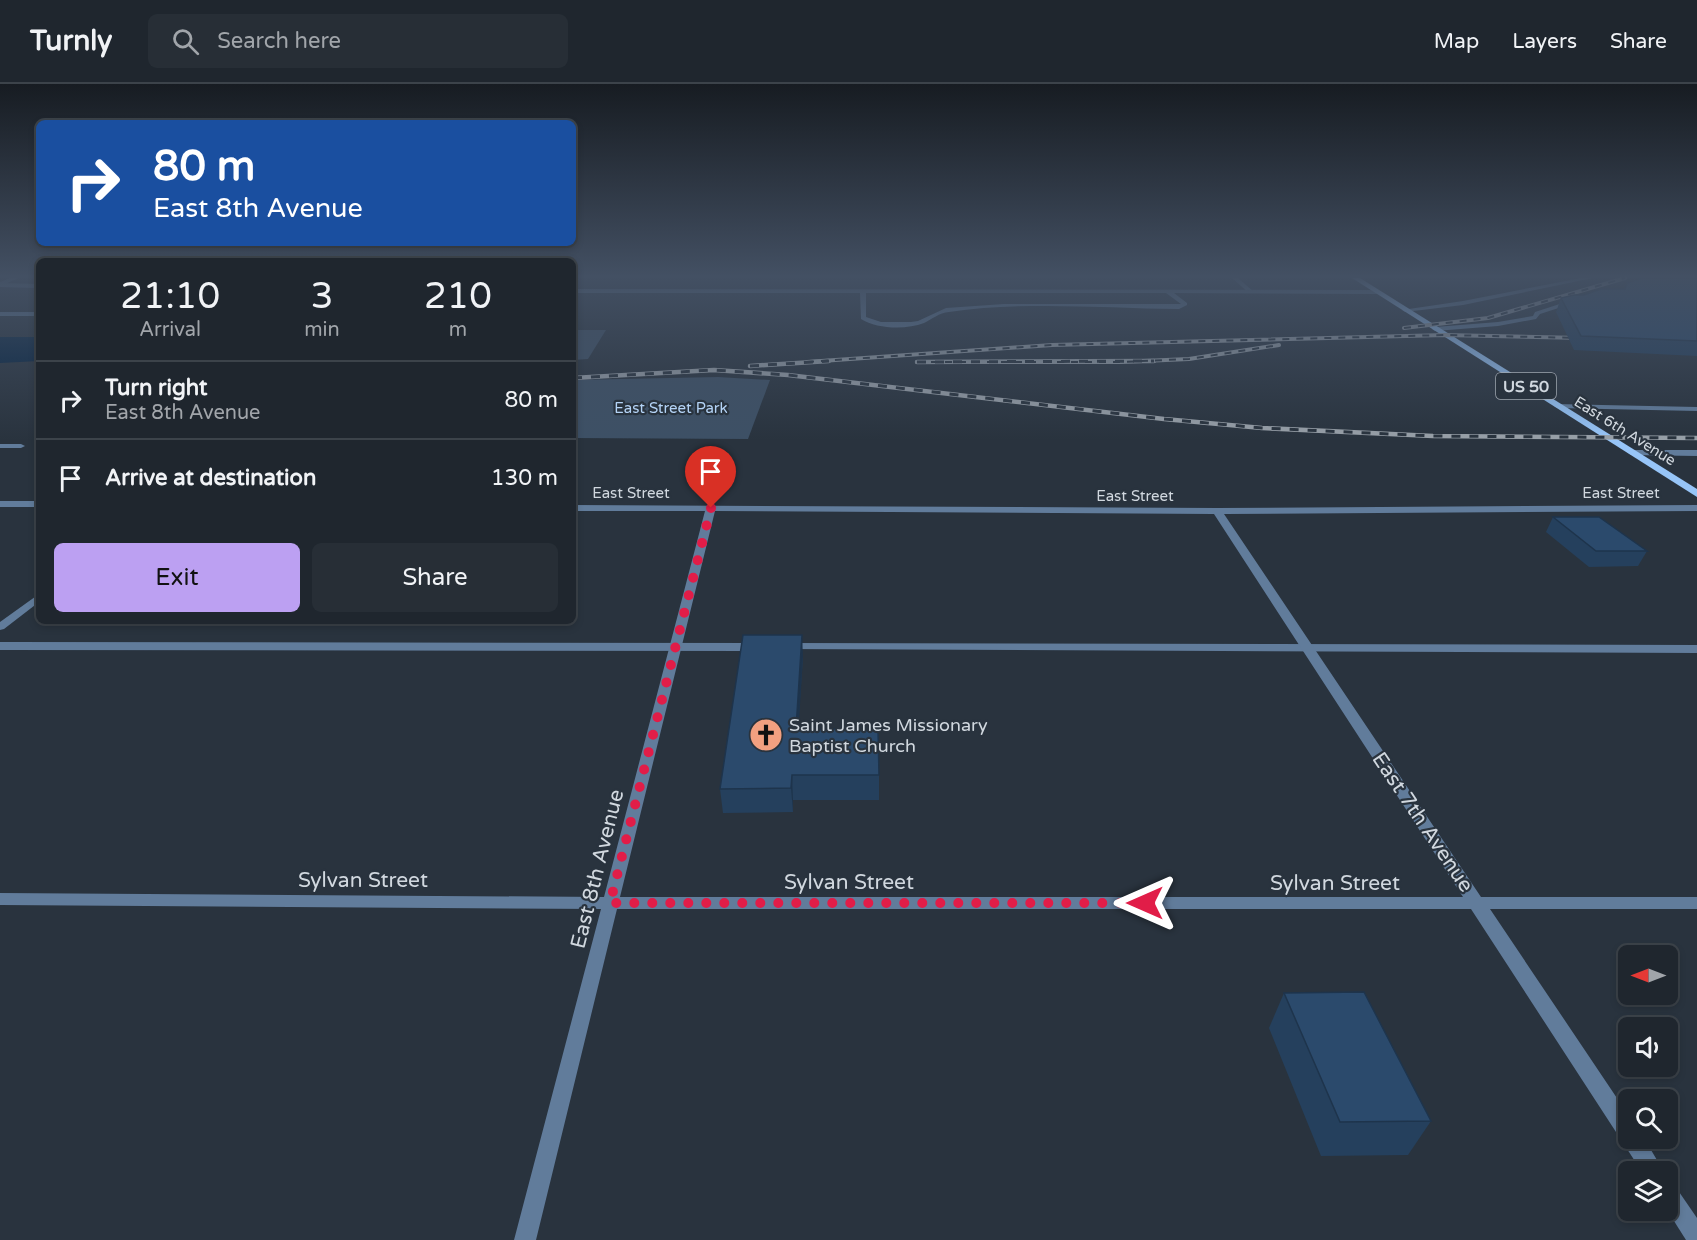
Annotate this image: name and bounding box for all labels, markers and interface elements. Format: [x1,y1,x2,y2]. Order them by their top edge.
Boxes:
search box [148,14,568,68]
text: Turnly [30,24,112,58]
icon: search [169,25,202,58]
text: Search here [217,28,341,54]
text: Map [1434,29,1479,54]
text: Layers [1512,29,1577,54]
text: Share [1610,29,1667,54]
text: 80 m [153,141,255,192]
icon: right [54,144,132,222]
text: East 8th Avenue [153,192,363,225]
text: 21:10 [120,275,220,318]
text: 3 [311,275,333,318]
text: 210 [424,275,492,318]
text: Arrival [139,318,201,342]
text: min [304,318,340,342]
text: m [449,318,467,342]
road number: US 50 [1496,373,1556,399]
text: Turn right [105,375,207,401]
icon: right [54,384,87,417]
text: 80 m [504,387,558,413]
street label: East 6th Avenue [1571,392,1679,470]
park label: East Street Park [614,399,728,417]
text: East 8th Avenue [105,401,260,425]
pin [685,446,736,508]
icon: arrive [694,455,727,488]
icon: arrive [54,462,87,495]
text: Arrive at destination [105,465,316,491]
text: 130 m [491,465,558,491]
street label: East Street [592,484,670,502]
street label: East Street [1582,484,1660,502]
street label: East Street [1096,487,1174,505]
button: Exit [54,543,300,612]
button: Share [312,543,558,612]
place label: Saint James Missionary Baptist Church [789,714,988,757]
church icon: Saint James Missionary Baptist Church [748,717,784,753]
street label: East 7th Avenue [1367,748,1479,897]
street label: East 8th Avenue [566,787,629,951]
street label: Sylvan Street [298,868,428,893]
street label: Sylvan Street [784,870,914,895]
position arrow [1113,871,1177,935]
street label: Sylvan Street [1270,871,1400,896]
north arrow [1618,945,1678,1005]
map controls [1618,945,1678,1221]
button: sound [1618,1017,1678,1077]
button: search [1618,1089,1678,1149]
button: layers [1618,1161,1678,1221]

